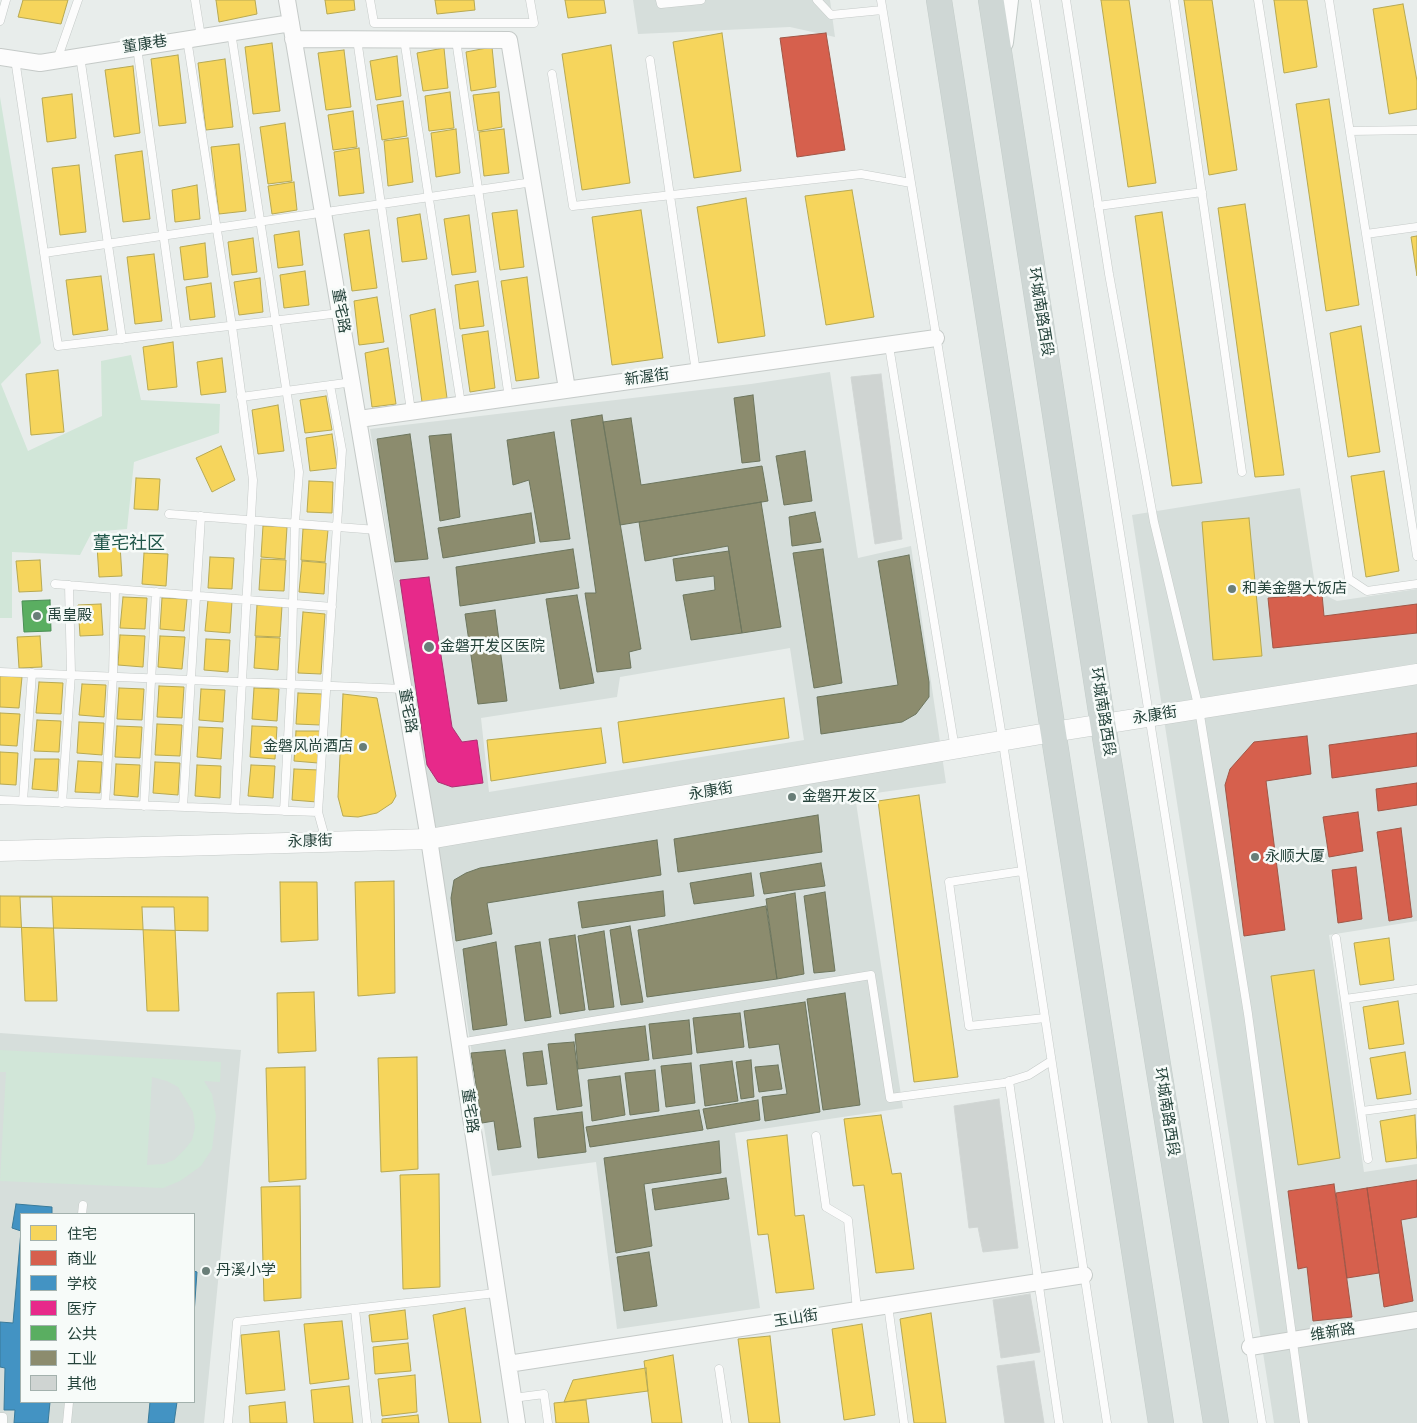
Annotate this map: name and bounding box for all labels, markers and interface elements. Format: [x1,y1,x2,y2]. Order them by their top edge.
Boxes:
street label: 董康巷 [121,33,169,57]
street label: 环城南路西段 [1024,266,1056,358]
street label: 董宅路 [327,287,353,335]
street label: 新渥街 [623,366,671,390]
district label: 董宅社区 [93,533,165,555]
place label: 和美金磐大饭店 [1242,580,1347,598]
marker: 和美金磐大饭店 [1226,583,1238,595]
place label: 禹皇殿 [47,607,92,625]
marker: 禹皇殿 [31,610,43,622]
place label: 金磐开发区医院 [440,638,545,656]
marker: 金磐开发区医院 [422,640,436,654]
street label: 环城南路西段 [1086,666,1118,758]
street label: 董宅路 [394,687,420,735]
street label: 永康街 [1131,704,1179,728]
place label: 金磐风尚酒店 [263,738,353,756]
marker: 金磐风尚酒店 [357,741,369,753]
street label: 永康街 [687,779,735,805]
place label: 金磐开发区 [802,788,877,806]
marker: 金磐开发区 [786,791,798,803]
street label: 永康街 [287,832,333,852]
place label: 永顺大厦 [1265,848,1325,866]
marker: 永顺大厦 [1249,851,1261,863]
street label: 环城南路西段 [1150,1066,1182,1158]
street label: 董宅路 [457,1087,481,1135]
legend [20,1213,195,1403]
text: 住宅 [67,1225,97,1244]
text: 商业 [67,1250,97,1269]
place label: 丹溪小学 [216,1262,276,1280]
marker: 丹溪小学 [200,1265,212,1277]
text: 学校 [67,1275,97,1294]
text: 医疗 [67,1300,97,1319]
street label: 玉山街 [772,1307,820,1331]
street label: 维新路 [1309,1321,1357,1345]
text: 公共 [67,1325,97,1344]
text: 工业 [67,1350,97,1369]
text: 其他 [67,1375,97,1394]

